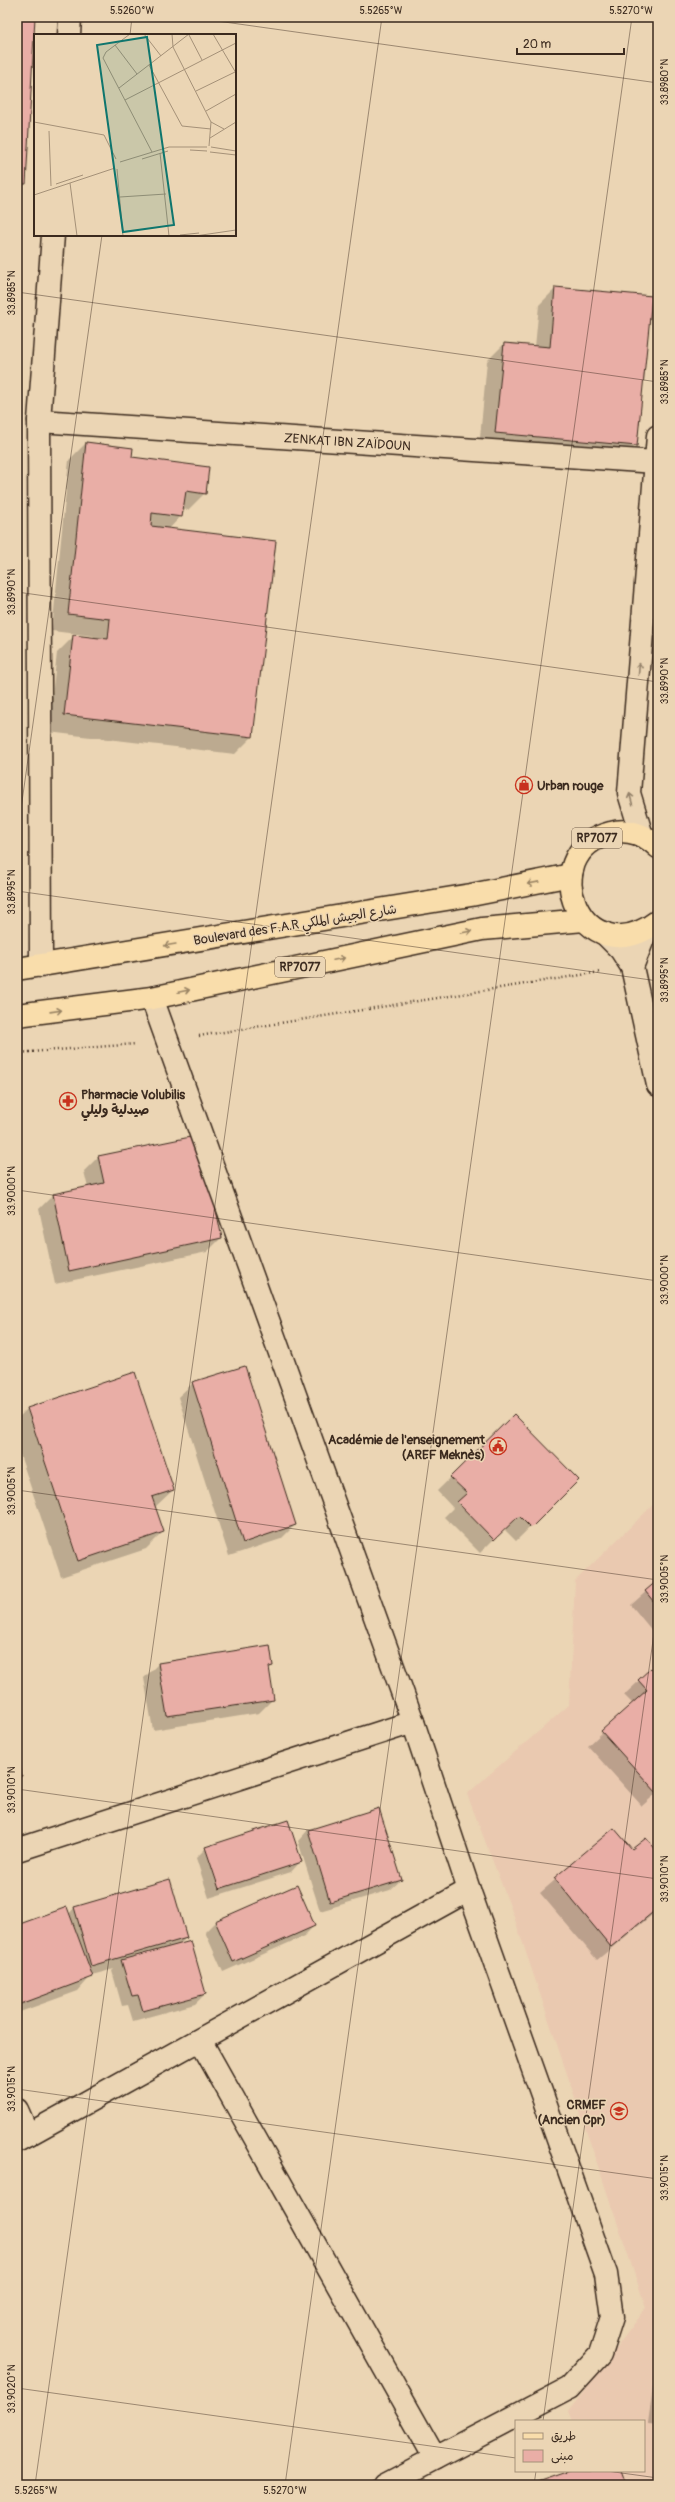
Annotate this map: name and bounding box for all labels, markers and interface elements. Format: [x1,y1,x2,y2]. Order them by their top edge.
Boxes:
text: 5.5260°W [110,5,155,17]
text: 5.5265°W [360,5,403,17]
text: 5.5270°W [609,5,653,17]
scale bar [517,30,624,56]
inset map [34,34,236,236]
text: 20 m [523,37,552,52]
text: 33.8980°N [659,58,671,105]
text: 33.8985°N [6,270,18,316]
text: 33.8985°N [659,359,671,405]
street label: ZENKAT IBN ZAÏDOUN [283,430,412,455]
text: 33.8990°N [6,568,18,615]
text: 33.8990°N [659,657,671,704]
one-way arrow [636,663,643,676]
shop icon: Urban rouge [514,775,534,795]
place label: Urban rouge [537,778,604,794]
one-way arrow [627,792,634,805]
road number: RP7077 [572,828,622,848]
text: 33.8995°N [6,869,18,915]
one-way arrow [527,879,540,887]
street label: Boulevard des F.A.R شارع الجيش الملكي [192,901,398,952]
one-way arrow [459,928,472,936]
one-way arrow [164,941,177,949]
one-way arrow [332,955,345,963]
road number: RP7077 [275,957,325,977]
text: 33.8995°N [659,957,671,1003]
one-way arrow [177,987,190,995]
one-way arrow [49,1007,62,1015]
place label: Pharmacie Volubilis صيدلية وليلي [81,1087,185,1122]
pharmacy icon: Pharmacie Volubilis صيدلية وليلي [58,1091,78,1111]
text: 33.9000°N [6,1166,18,1216]
text: 33.9000°N [659,1255,671,1305]
place label: Académie de l'enseignement (AREF Meknès) [328,1432,486,1463]
public building icon: Académie de l'enseignement (AREF Meknès) [488,1436,508,1456]
text: 33.9005°N [6,1466,18,1515]
text: 33.9005°N [659,1554,671,1603]
text: 33.9010°N [6,1766,18,1814]
text: 33.9010°N [659,1855,671,1903]
text: 33.9015°N [6,2066,18,2112]
place label: CRMEF (Ancien Cpr) [537,2097,606,2128]
school or university icon: CRMEF (Ancien Cpr) [609,2101,629,2121]
text: 33.9015°N [659,2155,671,2201]
text: 33.9020°N [6,2364,18,2413]
legend [515,2420,645,2472]
text: طريق [551,2429,576,2444]
text: مبنى [551,2449,574,2464]
text: 5.5265°W [15,2485,58,2497]
text: 5.5270°W [263,2485,307,2497]

